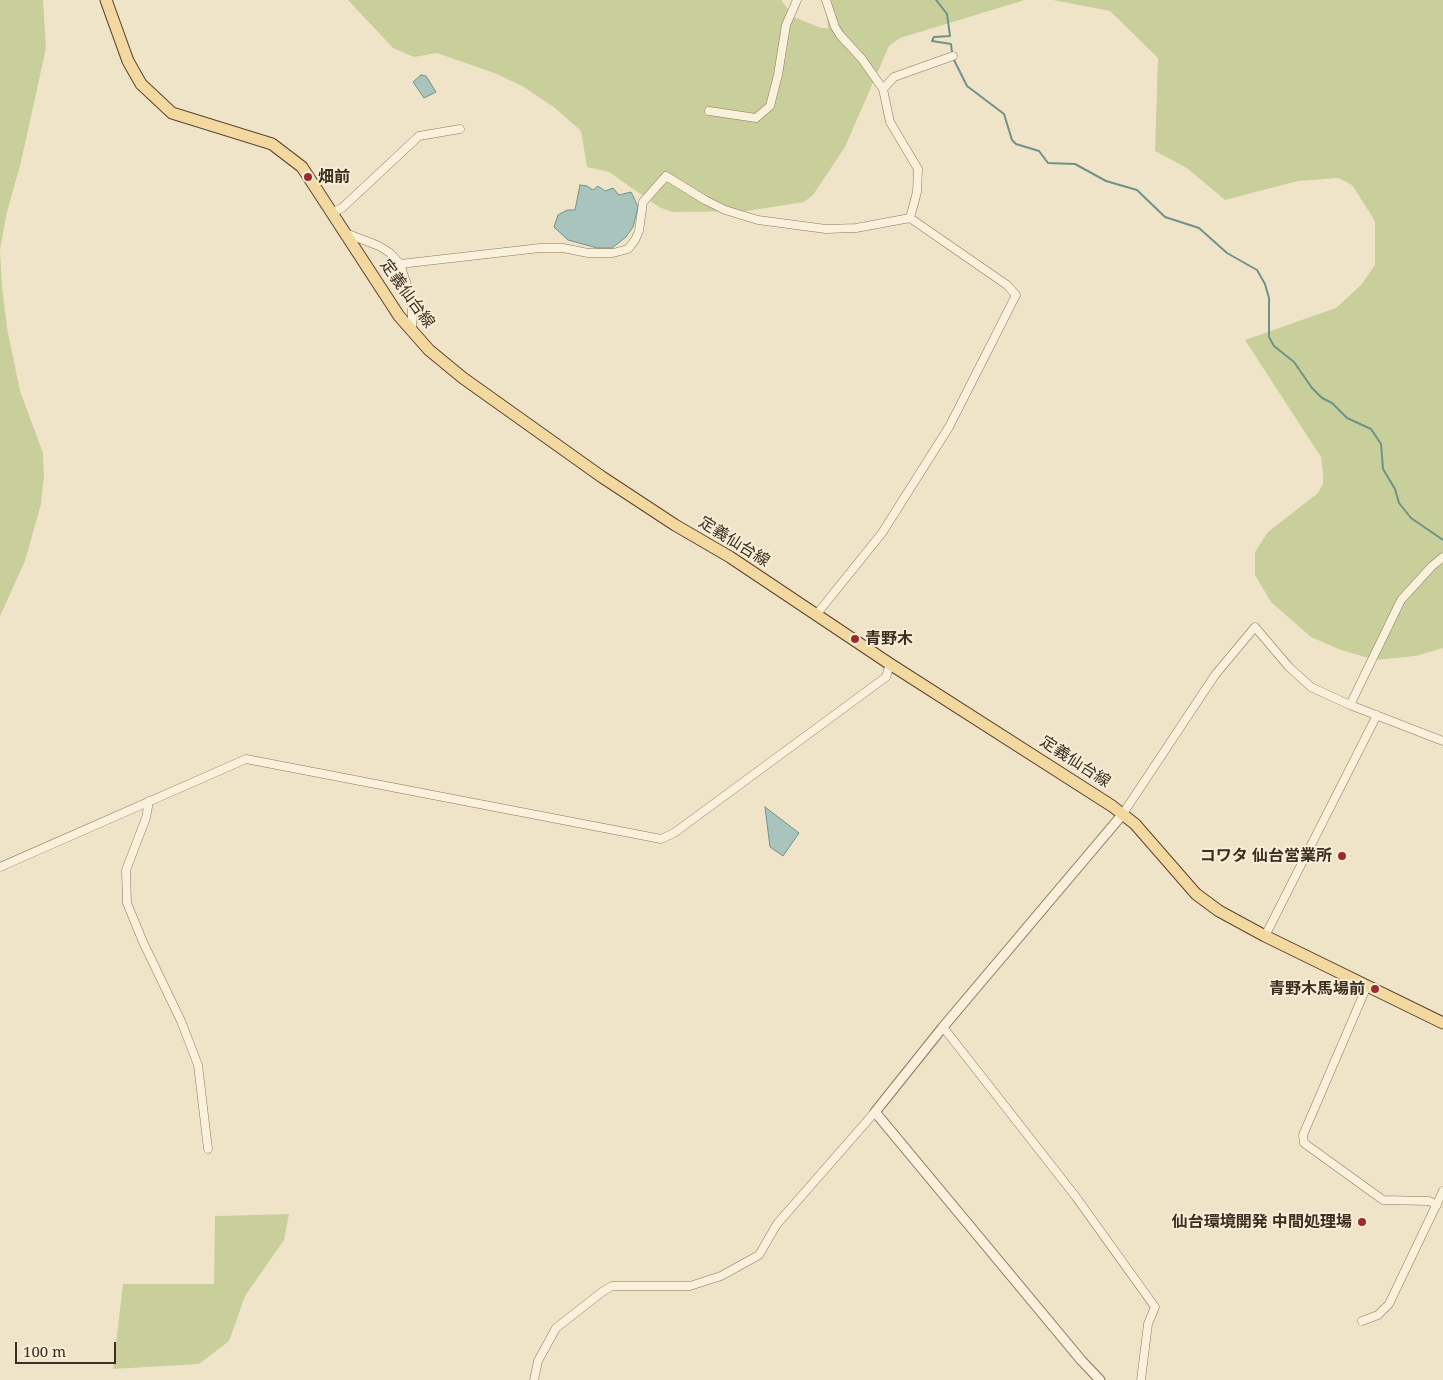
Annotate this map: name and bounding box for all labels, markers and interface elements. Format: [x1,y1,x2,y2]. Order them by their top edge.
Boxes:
place label: 畑前 [318,167,350,187]
marker: 畑前 [302,171,314,183]
street label: 定義仙台線 [376,256,438,332]
street label: 定義仙台線 [695,513,773,571]
place label: 青野木 [865,629,913,649]
marker: 青野木 [849,633,861,645]
street label: 定義仙台線 [1036,732,1114,792]
place label: コワタ 仙台営業所 [1200,846,1332,866]
marker: コワタ 仙台営業所 [1336,850,1348,862]
place label: 青野木馬場前 [1269,979,1365,999]
marker: 青野木馬場前 [1369,983,1381,995]
place label: 仙台環境開発 中間処理場 [1172,1212,1352,1232]
marker: 仙台環境開発 中間処理場 [1356,1216,1368,1228]
scale bar [18,1332,119,1364]
text: 100 m [23,1341,66,1361]

